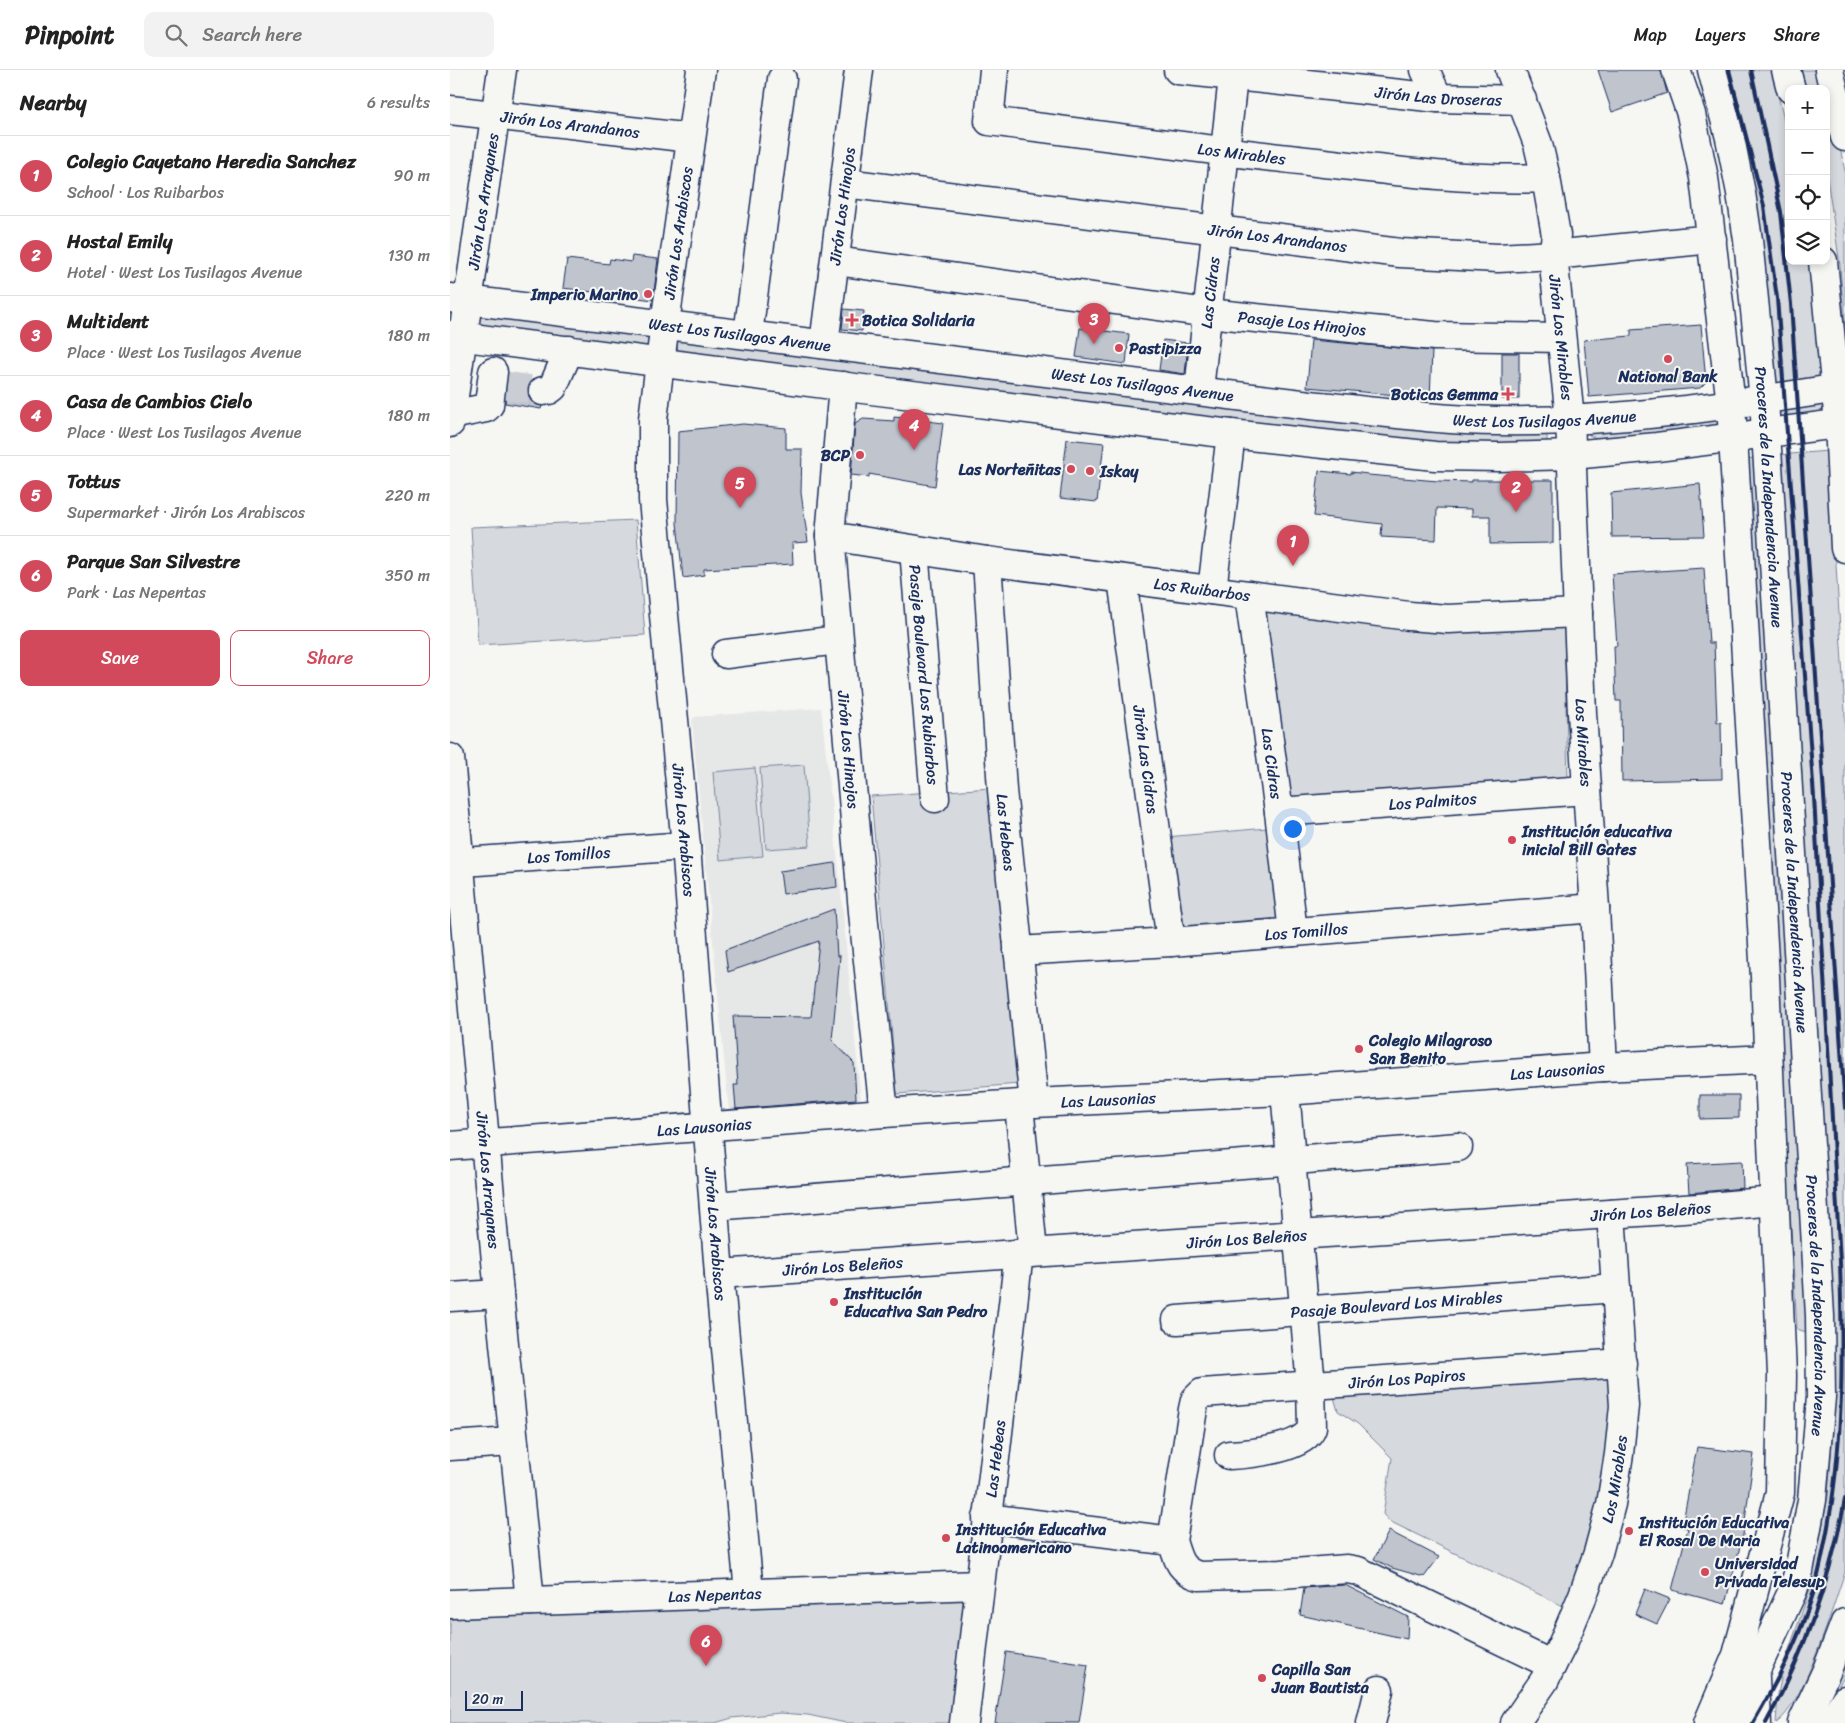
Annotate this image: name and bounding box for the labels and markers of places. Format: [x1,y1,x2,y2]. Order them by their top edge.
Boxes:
place label: Imperio Marino [530,280,638,309]
marker: Imperio Marino [642,288,654,300]
pin: 3 [1078,303,1110,344]
place label: Botica Solidaria [862,306,975,335]
marker: Botica Solidaria [846,314,858,326]
place label: Pastipizza [1129,334,1202,363]
marker: Pastipizza [1113,342,1125,354]
marker: National Bank [1662,353,1674,365]
place label: National Bank [1617,362,1718,391]
place label: Boticas Gemma [1391,380,1499,409]
marker: Boticas Gemma [1502,388,1514,400]
pin: 4 [898,409,930,450]
place label: BCP [821,441,851,470]
marker: BCP [854,449,866,461]
place label: Las Norteñitas [959,455,1062,484]
place label: Iskay [1099,457,1139,486]
marker: Las Norteñitas [1065,463,1077,475]
marker: Iskay [1084,465,1096,477]
pin: 5 [724,467,756,508]
pin: 2 [1500,471,1532,512]
pin: 1 [1277,525,1309,566]
place label: Institución educativa inicial Bill Gates [1521,817,1673,864]
marker: Institución educativa inicial Bill Gates [1506,834,1518,846]
place label: Colegio Milagroso San Benito [1368,1026,1493,1073]
marker: Colegio Milagroso San Benito [1353,1043,1365,1055]
place label: Institución Educativa San Pedro [843,1279,988,1326]
marker: Institución Educativa San Pedro [828,1296,840,1308]
place label: Institución Educativa El Rosal De Maria [1638,1508,1789,1555]
place label: Institución Educativa Latinoamericano [955,1515,1106,1562]
marker: Institución Educativa El Rosal De Maria [1623,1525,1635,1537]
marker: Institución Educativa Latinoamericano [940,1532,952,1544]
place label: Universidad Privada Telesup [1715,1549,1825,1596]
marker: Universidad Privada Telesup [1699,1566,1711,1578]
pin: 6 [690,1625,722,1666]
place label: Capilla San Juan Bautista [1271,1655,1370,1702]
marker: Capilla San Juan Bautista [1256,1672,1268,1684]

